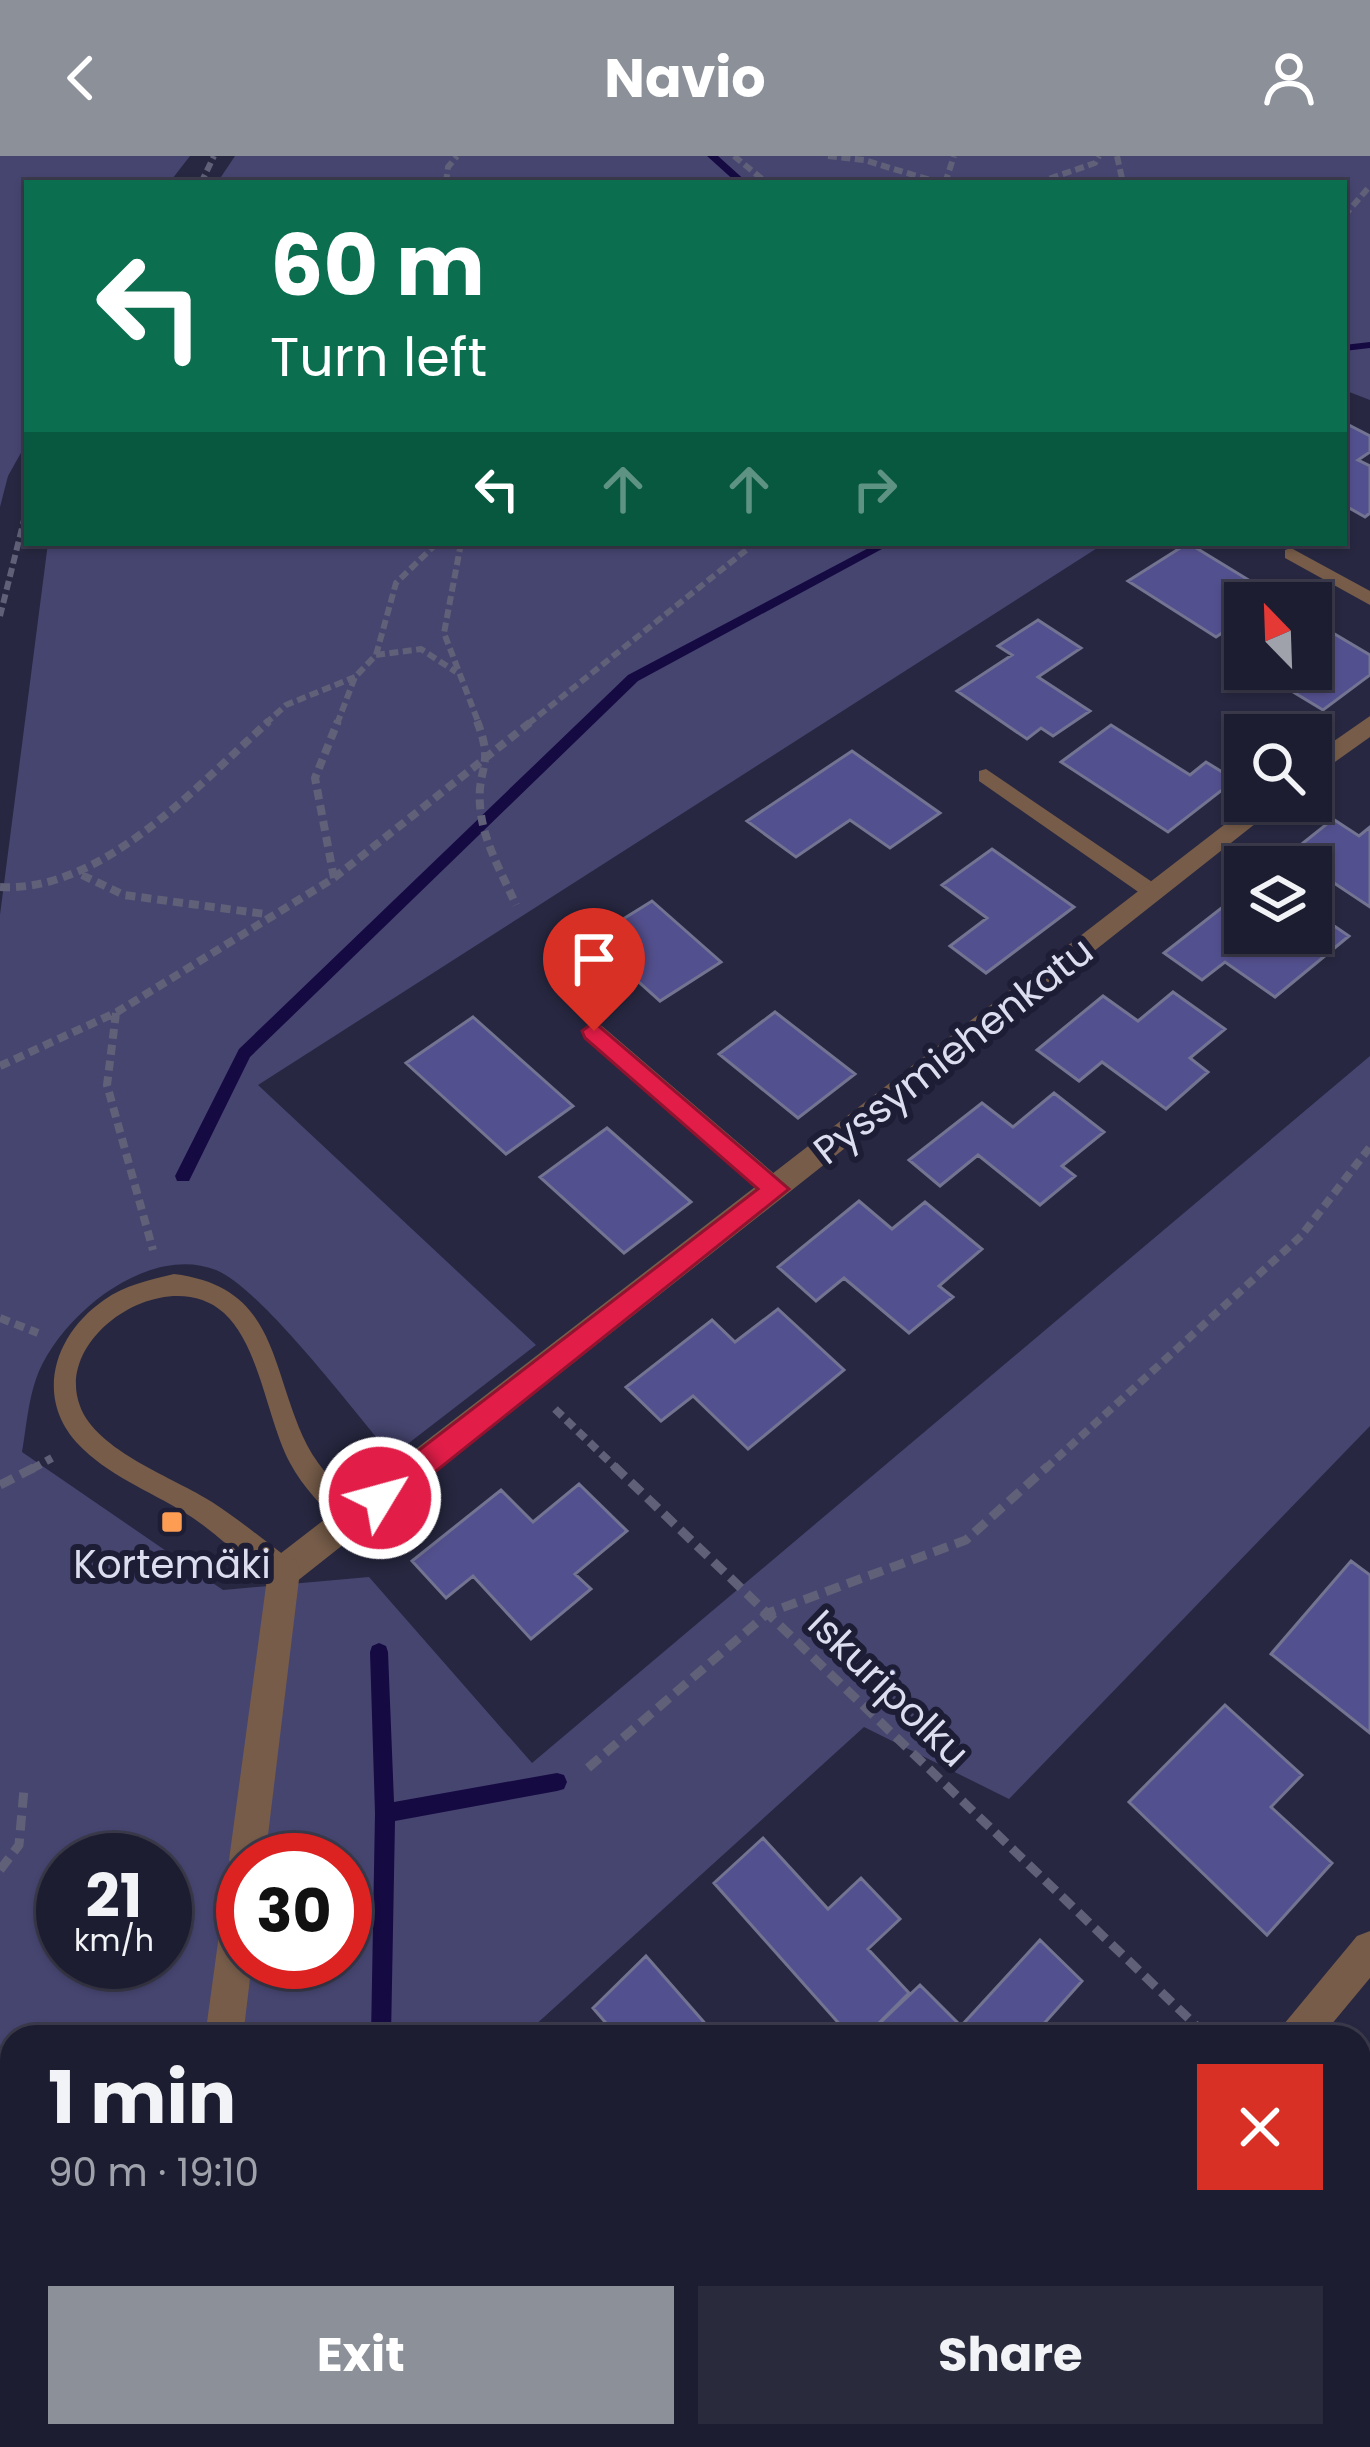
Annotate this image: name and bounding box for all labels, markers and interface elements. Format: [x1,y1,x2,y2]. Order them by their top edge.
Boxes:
text: Navio [604,40,766,116]
icon: back [48,45,114,111]
icon: person [1256,45,1322,111]
text: 60 m [270,207,485,324]
icon: left [72,228,228,384]
text: Turn left [270,319,487,395]
icon: left [464,456,530,522]
icon: ahead [590,456,656,522]
icon: ahead [716,456,782,522]
icon: right [842,456,908,522]
north arrow [1224,582,1332,690]
map controls [1224,582,1332,954]
button: search [1224,714,1332,822]
button: layers [1224,846,1332,954]
pin [543,908,645,1031]
street label: Pyssymiehenkatu [802,924,1105,1177]
icon: arrive [561,926,627,992]
position arrow [317,1435,443,1561]
marker: Kortemäki [159,1509,185,1535]
place label: Kortemäki [73,1537,271,1592]
street label: Iskuripolku [796,1597,982,1779]
speed limit sign: 30 [216,1833,372,1989]
text: 21 [86,1854,142,1938]
text: km/h [74,1919,154,1962]
text: 1 min [48,2047,236,2148]
button: close [1197,2064,1323,2190]
text: 90 m · 19:10 [48,2145,259,2200]
button: Exit [48,2286,674,2424]
button: Share [698,2286,1323,2424]

